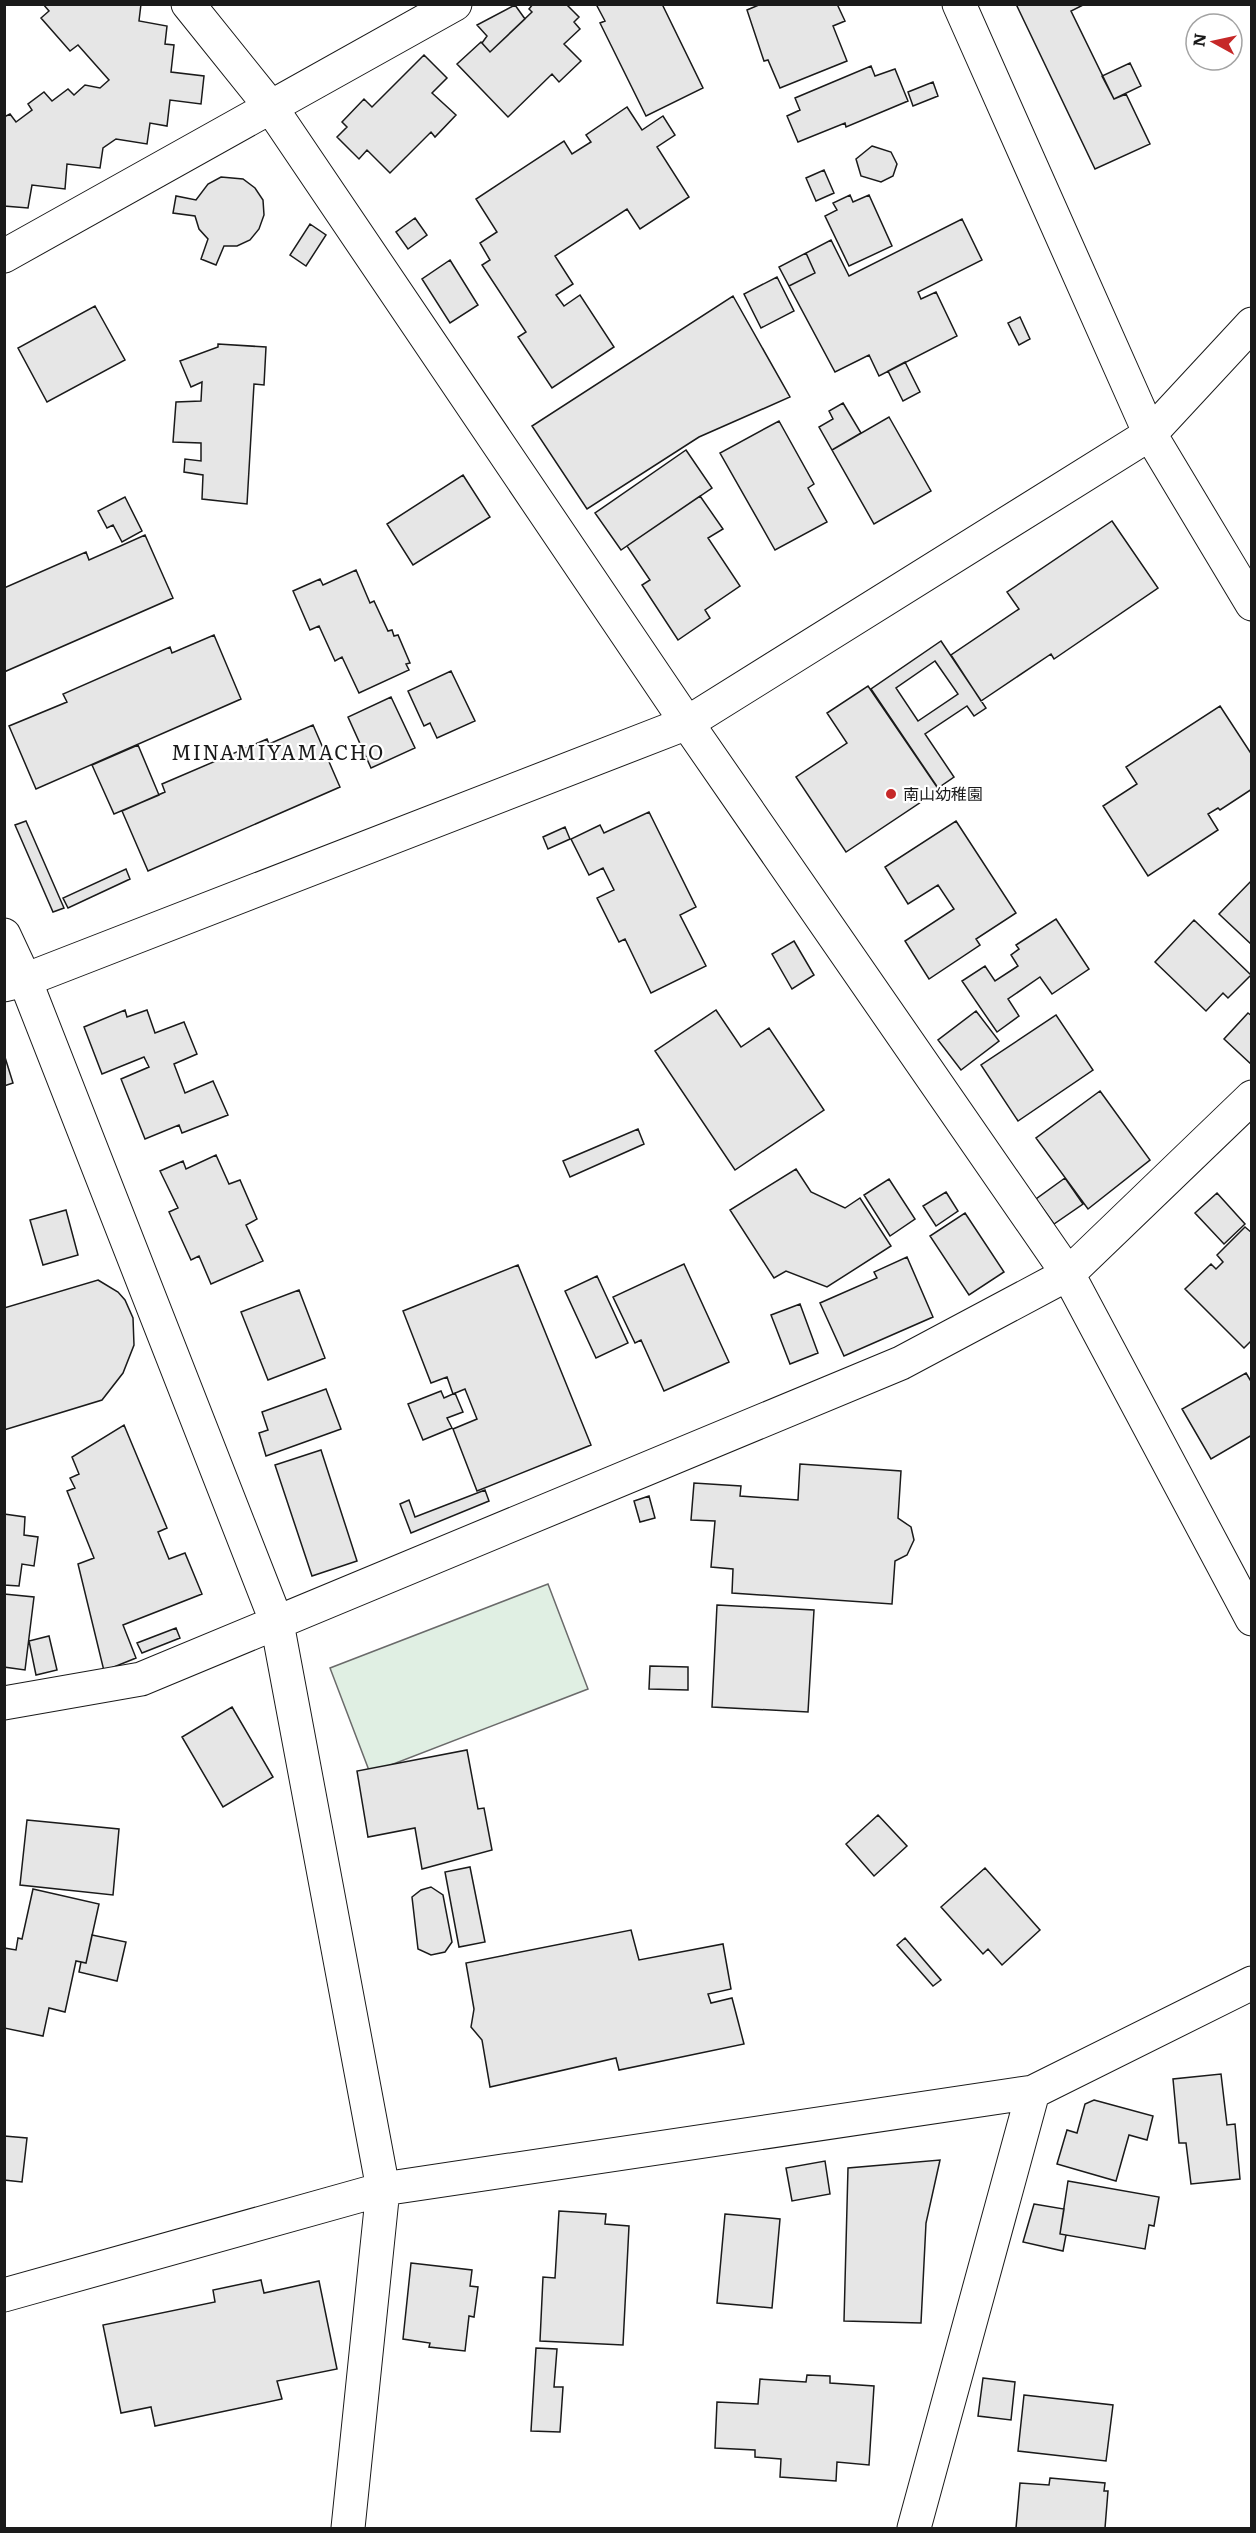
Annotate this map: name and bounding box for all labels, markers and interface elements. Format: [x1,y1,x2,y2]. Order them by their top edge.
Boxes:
north arrow [1184,12,1244,72]
text: N [1185,31,1211,48]
district label: MINAMIYAMACHO [171,736,385,766]
place label: 南山幼稚園 [903,781,983,805]
marker: 南山幼稚園 [884,787,898,801]

